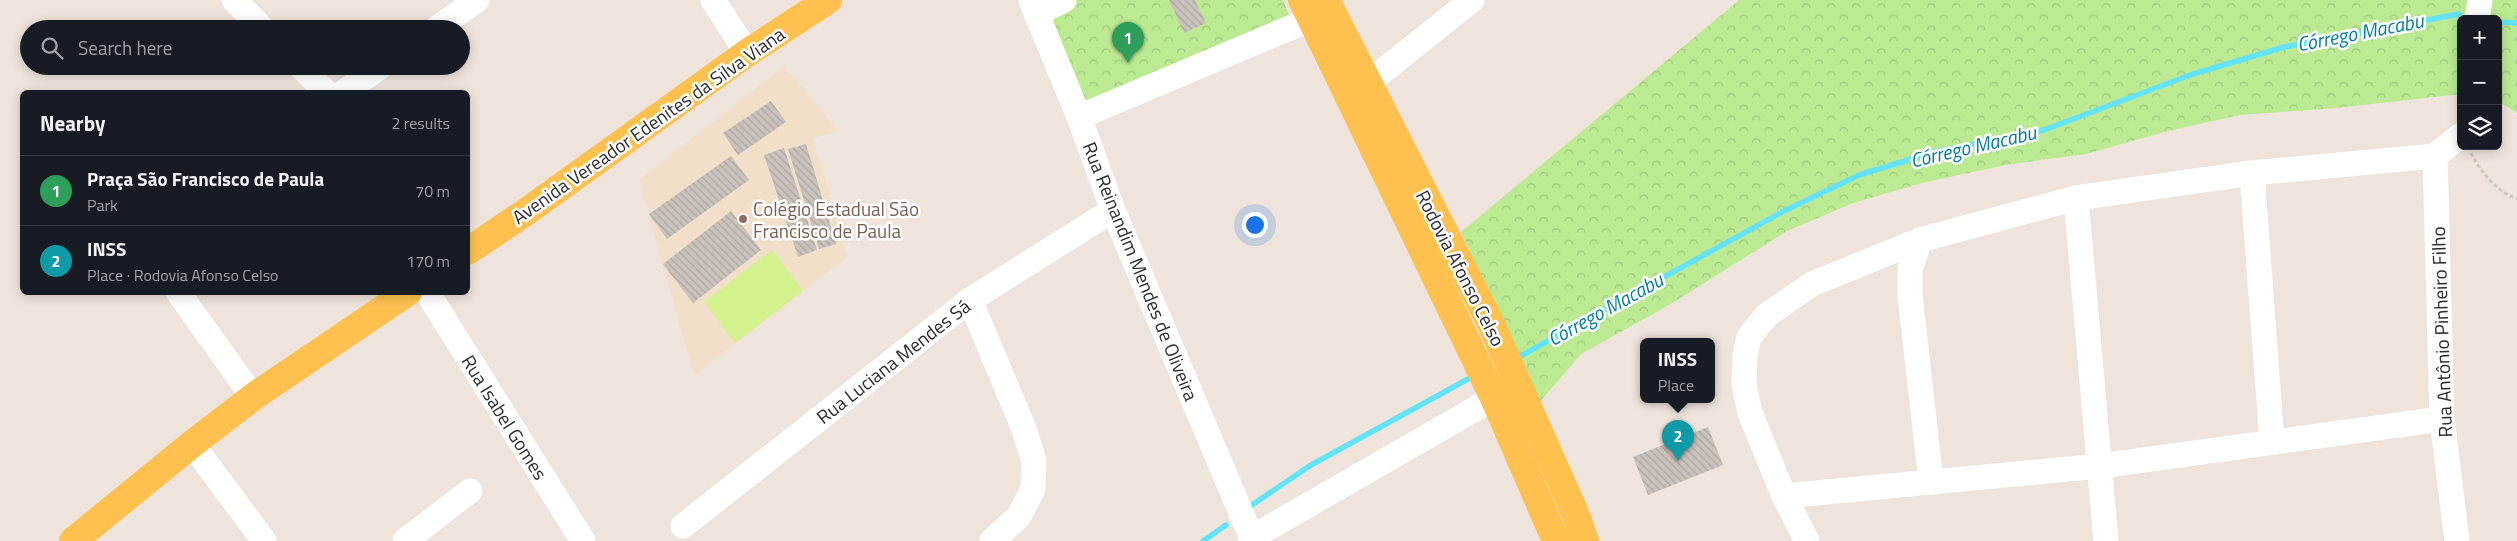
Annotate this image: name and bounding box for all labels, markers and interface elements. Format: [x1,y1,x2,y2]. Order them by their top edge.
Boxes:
water label: Córrego Macabu [2294,4,2427,59]
map controls [2457,15,2502,150]
button: + [2457,15,2502,60]
street label: Avenida Vereador Edenites da Silva Viana [506,19,791,231]
search box [20,20,470,75]
pin: 1 [1112,22,1144,63]
text: Search here [78,33,172,62]
icon: search [38,34,66,62]
button: − [2457,60,2502,105]
button: layers [2457,105,2502,150]
text: Nearby [40,107,105,139]
text: 2 results [391,111,450,135]
water label: Córrego Macabu [1907,116,2040,176]
street label: Rua Reinandim Mendes de Oliveira [1076,137,1207,405]
text: Praça São Francisco de Paula [87,164,324,193]
text: 1 [52,179,60,203]
text: 70 m [415,179,450,203]
street label: Rodovia Afonso Celso [1409,185,1513,351]
text: Park [87,193,118,217]
place label: Colégio Estadual São Francisco de Paula [753,194,919,245]
your location [1242,212,1268,238]
marker: Colégio Estadual São Francisco de Paula [737,213,749,225]
street label: Rua Antônio Pinheiro Filho [2423,226,2459,438]
text: INSS [87,234,126,263]
text: 2 [52,249,60,273]
text: 170 m [406,249,450,273]
text: Place · Rodovia Afonso Celso [87,263,279,287]
water label: Córrego Macabu [1541,264,1670,354]
street label: Rua Luciana Mendes Sá [810,291,977,430]
popup [1640,338,1715,403]
text: INSS [1658,344,1697,373]
street label: Rua Isabel Gomes [455,349,555,485]
text: Place [1658,373,1694,397]
pin: 2 [1662,420,1694,461]

